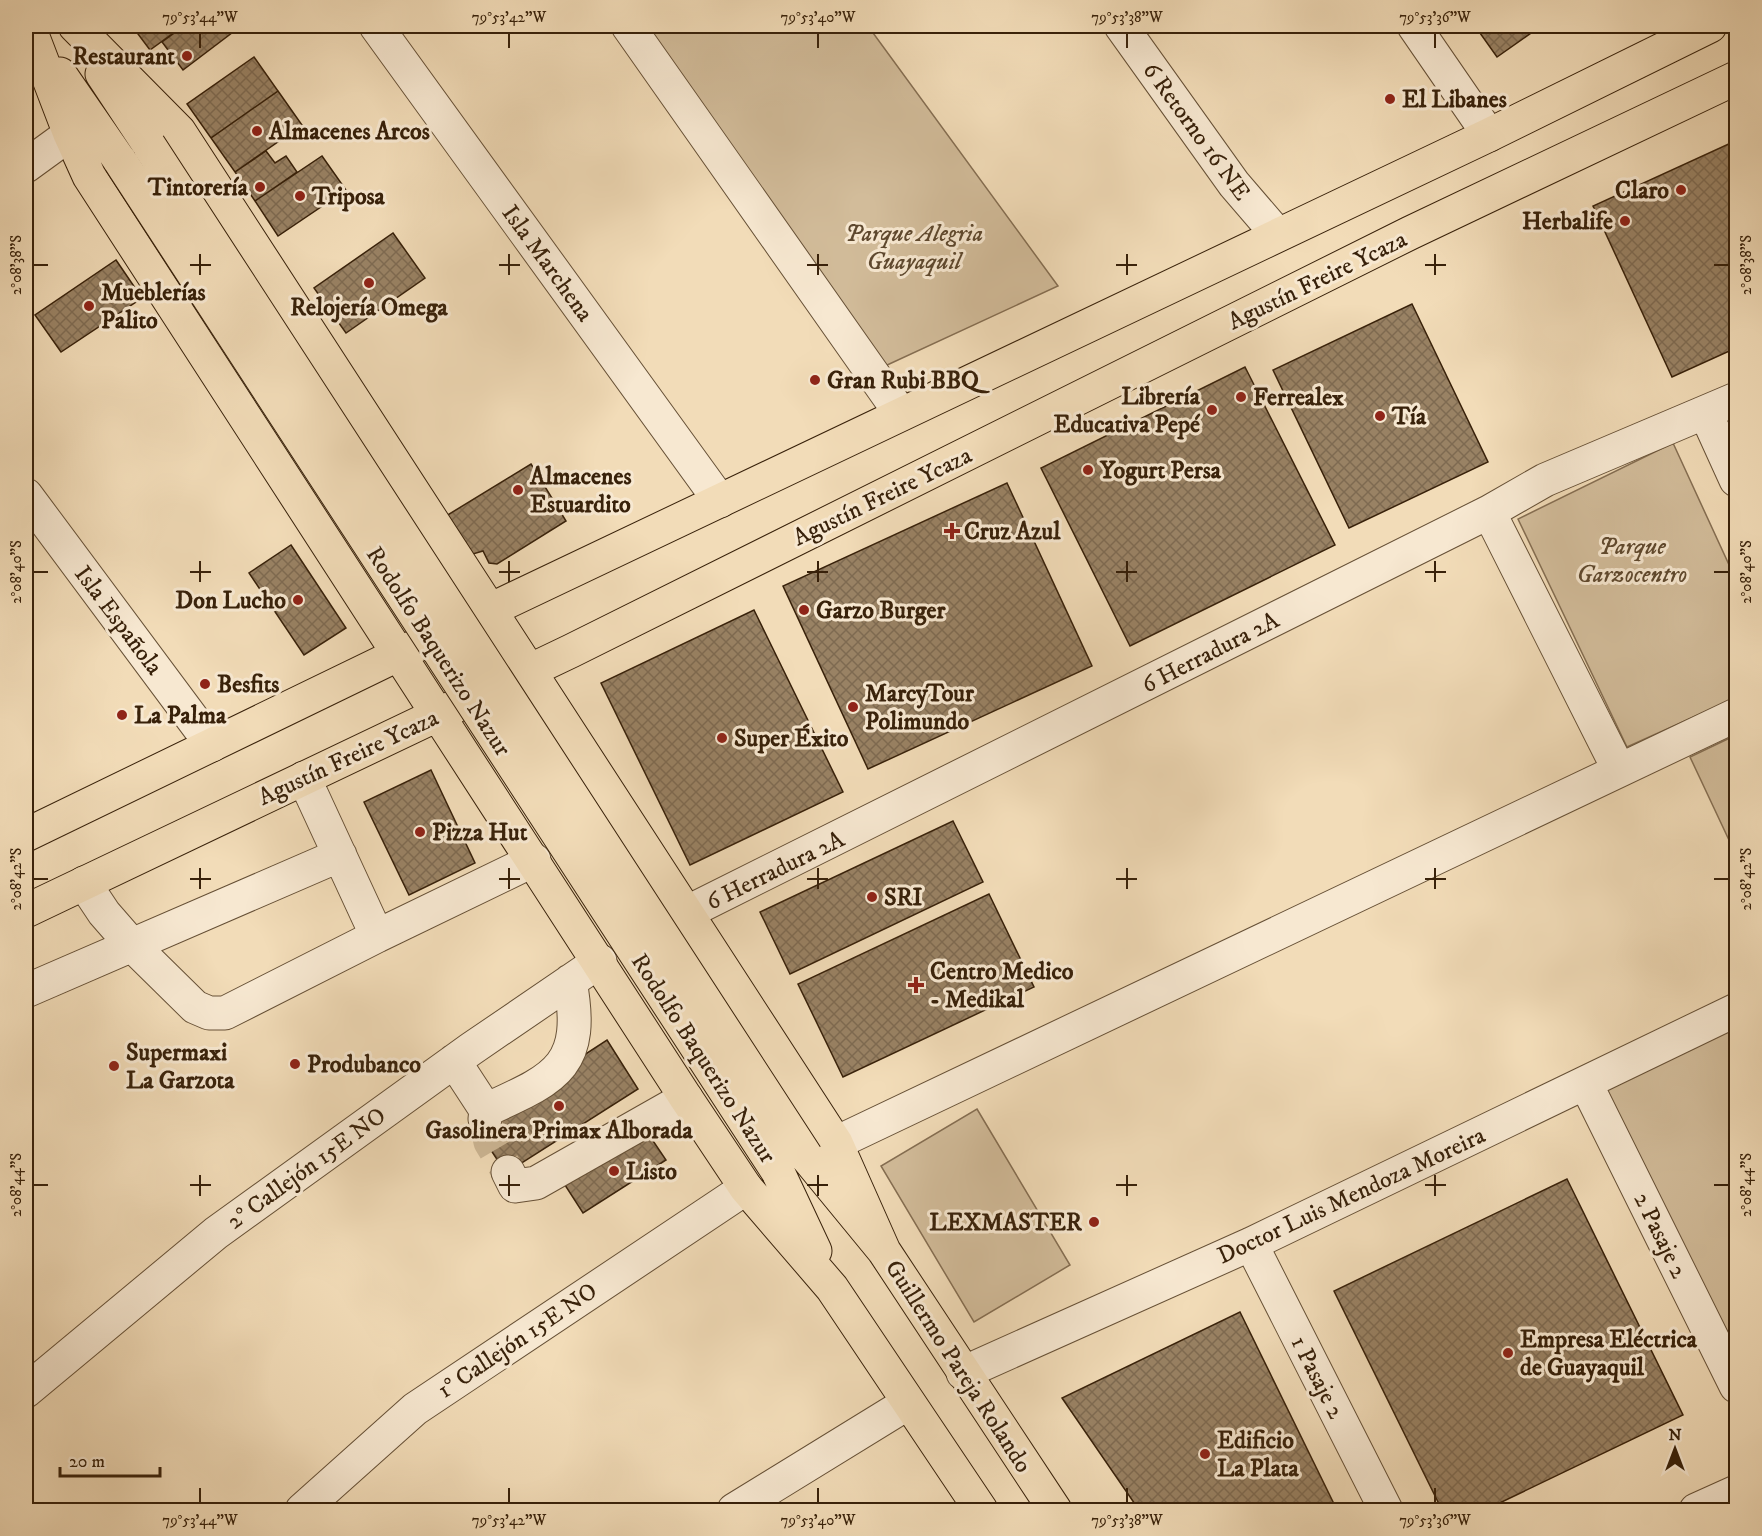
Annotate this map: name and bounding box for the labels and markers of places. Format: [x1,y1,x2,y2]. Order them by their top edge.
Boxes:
place label: Restaurant [73,42,175,72]
marker: Restaurant [180,49,194,63]
place label: El Libanes [1402,85,1507,115]
marker: El Libanes [1383,92,1397,106]
place label: Almacenes Arcos [268,117,430,147]
marker: Almacenes Arcos [250,124,264,138]
place label: Tintorería [147,173,249,203]
place label: Claro [1615,176,1669,206]
marker: Tintorería [253,180,267,194]
place label: Triposa [311,182,386,212]
marker: Claro [1674,183,1688,197]
marker: Triposa [293,189,307,203]
place label: Herbalife [1522,207,1613,237]
marker: Herbalife [1618,214,1632,228]
marker: Relojería Omega [362,276,376,290]
place label: Mueblerías Palito [101,278,206,336]
place label: Relojería Omega [290,293,449,323]
marker: Mueblerías Palito [82,299,96,313]
place label: Gran Rubi BBQ [827,366,990,396]
marker: Gran Rubi BBQ [808,373,822,387]
place label: Librería Educativa Pepé [1054,382,1201,440]
place label: Ferrealex [1253,383,1344,413]
marker: Ferrealex [1234,390,1248,404]
place label: Tía [1391,402,1427,432]
marker: Librería Educativa Pepé [1205,403,1219,417]
marker: Tía [1373,409,1387,423]
place label: Yogurt Persa [1099,456,1222,486]
place label: Almacenes Estuardito [529,462,631,520]
marker: Yogurt Persa [1081,463,1095,477]
marker: Almacenes Estuardito [511,483,525,497]
place label: Cruz Azul [964,517,1061,547]
marker: Cruz Azul [945,524,959,538]
place label: Don Lucho [175,586,286,616]
marker: Don Lucho [291,593,305,607]
place label: Garzo Burger [816,596,946,626]
marker: Garzo Burger [797,603,811,617]
place label: Besfits [217,670,279,700]
marker: Besfits [198,677,212,691]
place label: MarcyTour Polimundo [865,679,975,737]
marker: MarcyTour Polimundo [846,700,860,714]
place label: La Palma [134,701,227,731]
marker: La Palma [115,708,129,722]
place label: Super Éxito [734,723,849,754]
marker: Super Éxito [715,731,729,745]
place label: Pizza Hut [432,818,528,848]
marker: Pizza Hut [413,825,427,839]
place label: SRI [884,883,923,913]
marker: SRI [865,890,879,904]
place label: Centro Medico - Medikal [930,957,1074,1015]
marker: Centro Medico - Medikal [907,976,925,994]
place label: Supermaxi La Garzota [126,1038,235,1096]
place label: Produbanco [307,1050,421,1080]
marker: Produbanco [288,1057,302,1071]
marker: Supermaxi La Garzota [107,1059,121,1073]
marker: Gasolinera Primax Alborada [552,1099,566,1113]
place label: Gasolinera Primax Alborada [425,1116,694,1146]
place label: Listo [626,1157,677,1187]
marker: Listo [607,1164,621,1178]
place label: LEXMASTER [929,1208,1083,1238]
marker: LEXMASTER [1087,1215,1101,1229]
place label: Empresa Eléctrica de Guayaquil [1520,1325,1698,1383]
marker: Empresa Eléctrica de Guayaquil [1501,1346,1515,1360]
place label: Edificio La Plata [1217,1426,1300,1484]
marker: Edificio La Plata [1198,1447,1212,1461]

